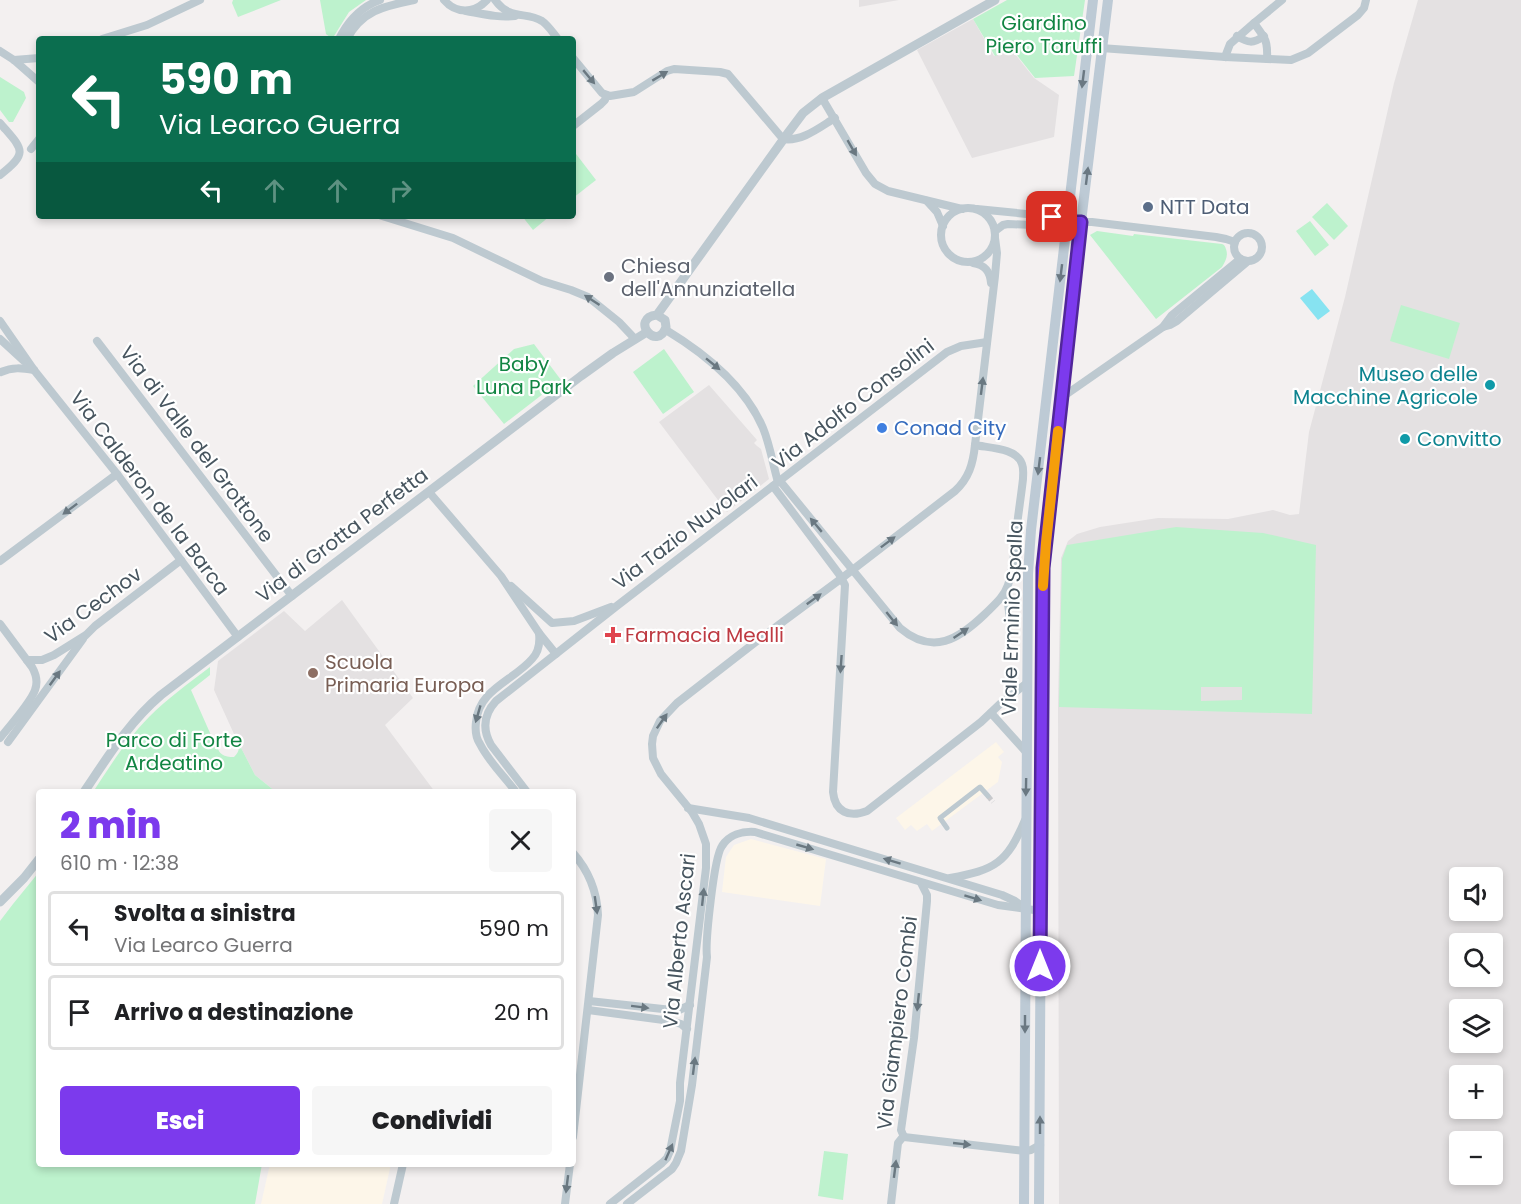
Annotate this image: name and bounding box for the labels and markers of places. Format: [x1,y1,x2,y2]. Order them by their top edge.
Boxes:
pin [1026,191,1077,242]
place label: NTT Data [1160,193,1250,221]
marker: NTT Data [1141,200,1155,214]
place label: Chiesa dell'Annunziatella [621,252,795,303]
marker: Chiesa dell'Annunziatella [602,270,616,284]
place label: Museo delle Macchine Agricole [1293,360,1478,411]
marker: Museo delle Macchine Agricole [1483,378,1497,392]
place label: Conad City [894,414,1006,442]
marker: Conad City [875,421,889,435]
place label: Convitto [1417,425,1502,453]
marker: Convitto [1398,432,1412,446]
place label: Farmacia Mealli [625,621,784,649]
marker: Farmacia Mealli [606,628,620,642]
place label: Scuola Primaria Europa [325,648,485,699]
marker: Scuola Primaria Europa [306,666,320,680]

